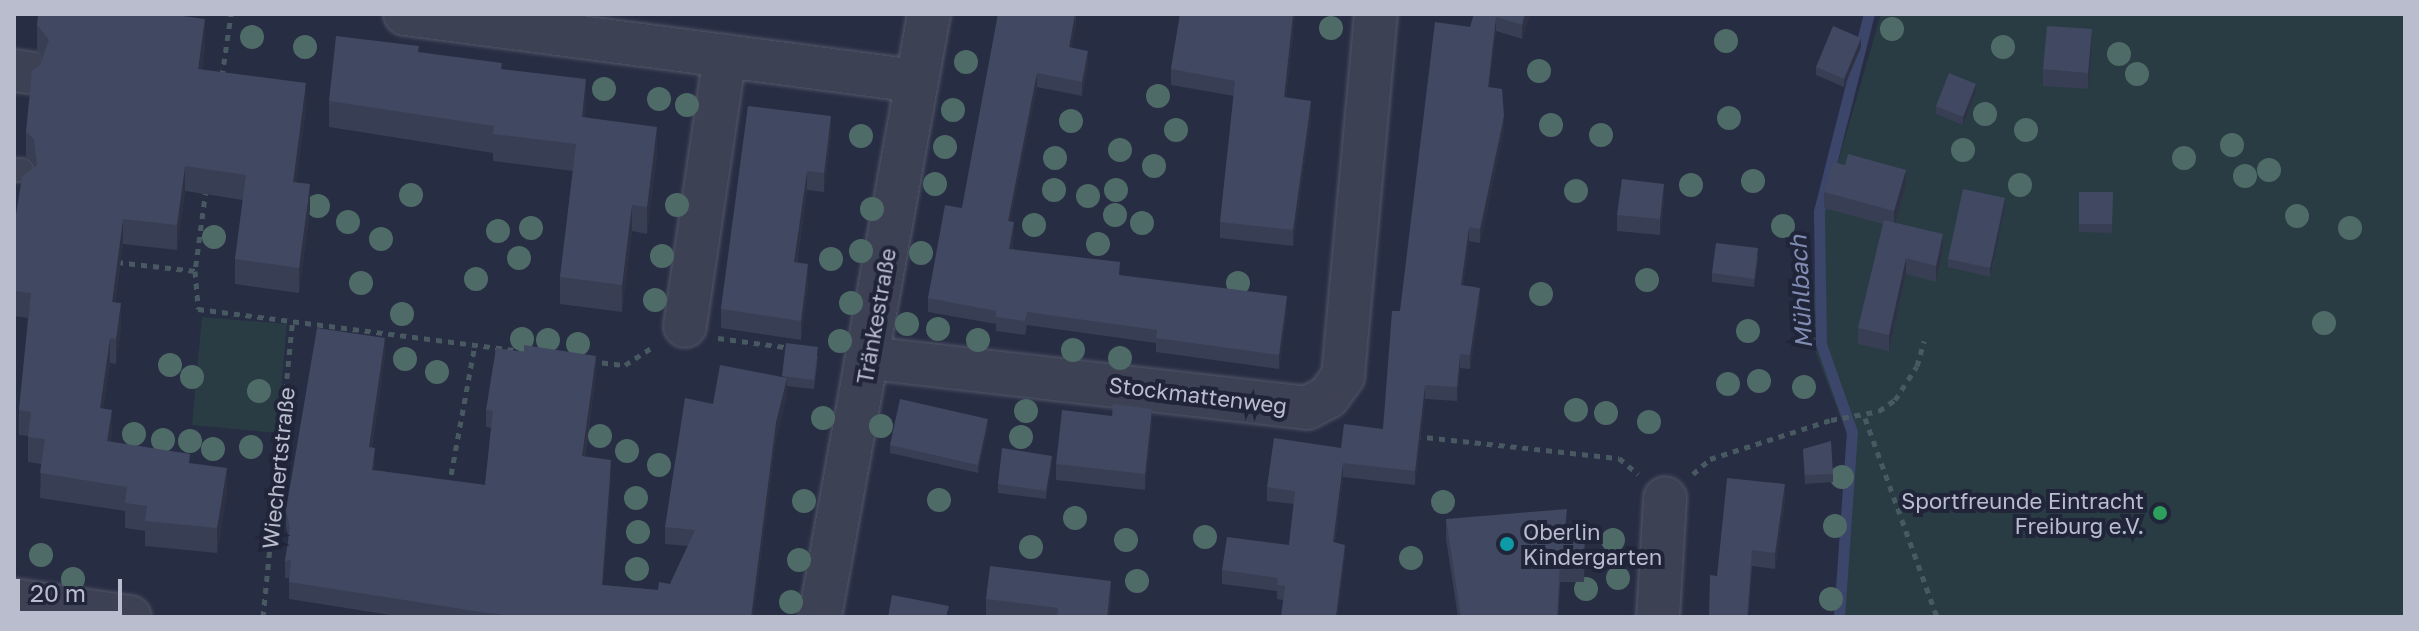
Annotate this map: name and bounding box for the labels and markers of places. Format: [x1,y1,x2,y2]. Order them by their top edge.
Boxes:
place label: Sportfreunde Eintracht Freiburg e.V. [1901,487,2144,538]
marker: Sportfreunde Eintracht Freiburg e.V. [2151,504,2169,522]
place label: Oberlin Kindergarten [1523,518,1662,570]
marker: Oberlin Kindergarten [1498,535,1516,553]

